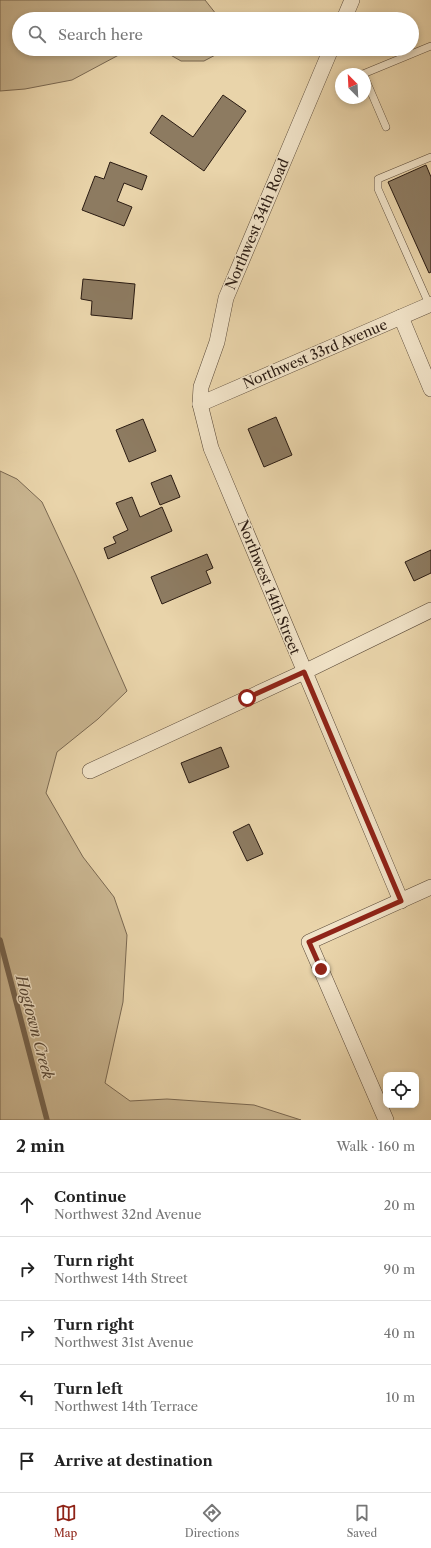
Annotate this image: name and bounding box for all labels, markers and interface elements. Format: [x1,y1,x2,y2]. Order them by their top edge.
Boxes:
search box [12,12,419,56]
icon: search [26,23,48,45]
text: Search here [58,25,143,44]
north arrow [335,68,371,104]
street label: Northwest 34th Road [221,155,293,292]
street label: Northwest 33rd Avenue [240,315,390,393]
street label: Northwest 14th Street [234,517,304,657]
route start [238,689,256,707]
route end [312,960,330,978]
water label: Hogtown Creek [12,972,58,1081]
map controls [383,1072,419,1108]
button: locate [383,1072,419,1108]
text: 2 min [16,1136,65,1156]
text: Walk · 160 m [336,1138,415,1154]
text: Continue [54,1187,126,1206]
icon: ahead [16,1194,38,1216]
text: 20 m [384,1197,415,1213]
text: Northwest 32nd Avenue [54,1206,201,1222]
text: Turn right [54,1251,134,1270]
icon: right [16,1258,38,1280]
text: 90 m [384,1261,415,1277]
text: Northwest 14th Street [54,1270,188,1286]
text: Turn right [54,1315,134,1334]
icon: right [16,1322,38,1344]
text: 40 m [384,1325,415,1341]
text: Northwest 31st Avenue [54,1334,194,1350]
text: Turn left [54,1379,123,1398]
icon: left [16,1386,38,1408]
text: 10 m [386,1389,415,1405]
text: Northwest 14th Terrace [54,1398,198,1414]
icon: arrive [16,1450,38,1472]
text: Arrive at destination [54,1451,213,1470]
tab: Map [54,1502,77,1540]
tab: Directions [185,1502,239,1540]
tab: Saved [347,1502,377,1540]

